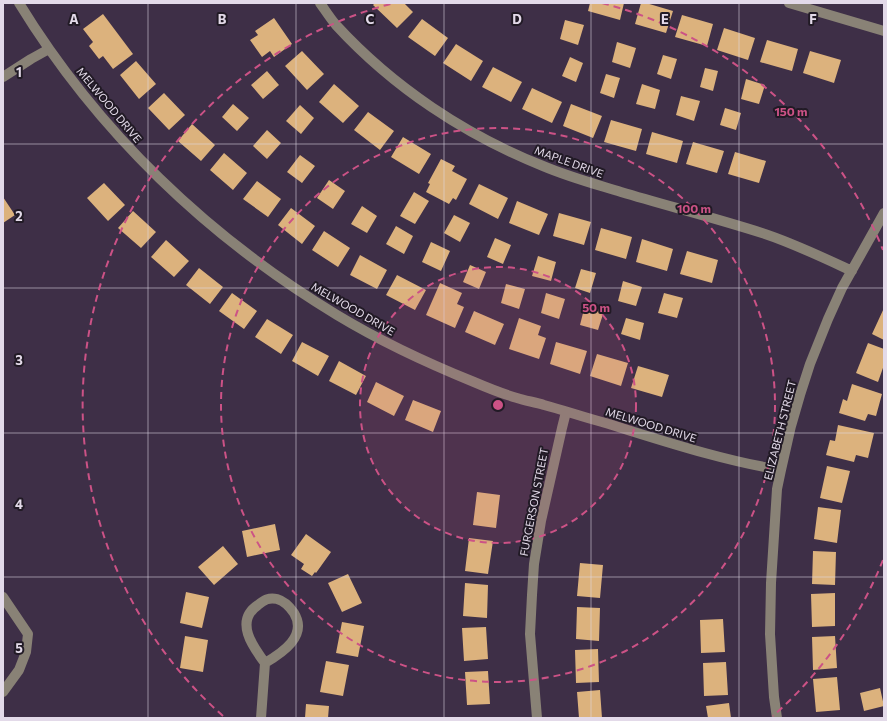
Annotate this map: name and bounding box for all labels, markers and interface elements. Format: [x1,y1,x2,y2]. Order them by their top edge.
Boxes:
text: A [69,11,79,27]
text: B [218,11,227,27]
text: C [366,11,375,27]
text: D [512,11,522,27]
text: E [661,11,669,27]
text: F [809,11,817,27]
text: 1 [16,64,22,80]
street label: MELWOOD DRIVE [74,64,145,145]
text: 150 m [774,104,808,118]
street label: MAPLE DRIVE [533,143,606,180]
text: 100 m [677,201,711,215]
text: 2 [15,208,23,224]
street label: MELWOOD DRIVE [309,279,397,338]
text: 50 m [582,300,610,314]
text: 3 [15,352,23,368]
street label: ELIZABETH STREET [761,378,798,481]
centre of rings [491,398,505,412]
street label: MELWOOD DRIVE [604,405,698,445]
street label: FURGERSON STREET [517,447,550,557]
text: 4 [15,496,23,512]
text: 5 [15,640,23,656]

